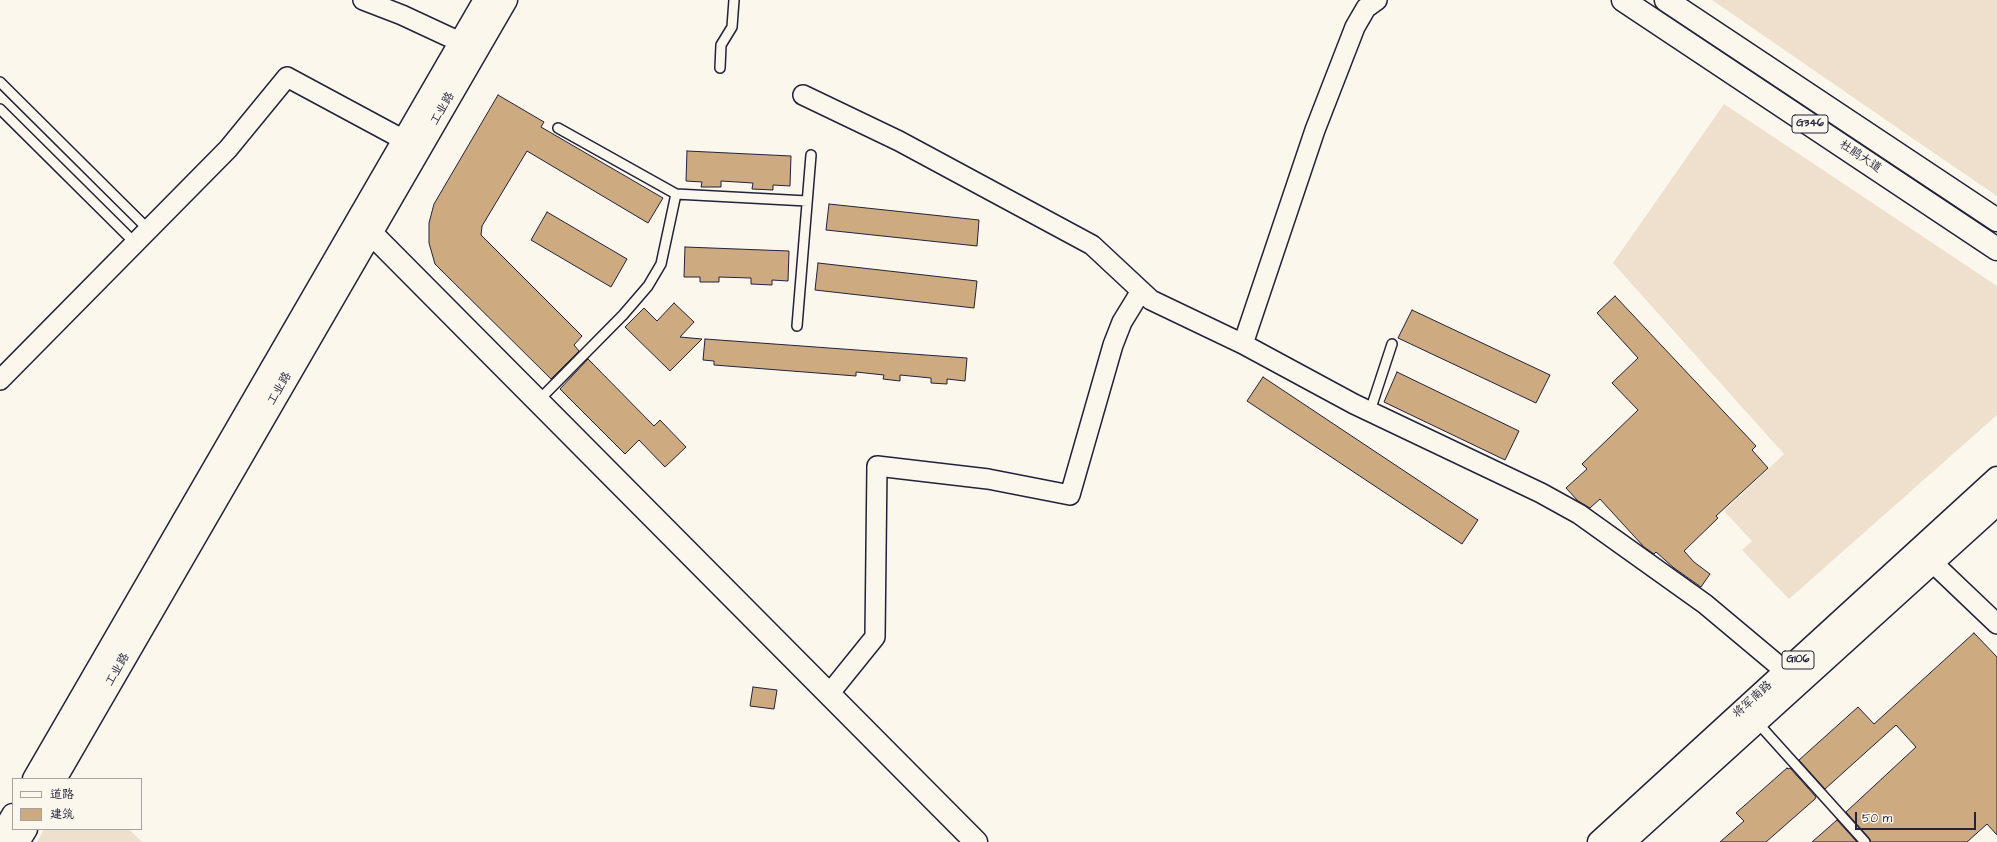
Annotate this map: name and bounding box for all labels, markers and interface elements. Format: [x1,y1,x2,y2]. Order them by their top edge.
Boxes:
street label: 工业路 [428,90,458,128]
road number: G346 [1792,115,1828,133]
street label: 杜鹃大道 [1836,138,1884,176]
street label: 工业路 [265,370,295,408]
street label: 工业路 [103,651,133,689]
road number: G106 [1782,651,1814,669]
street label: 将军南路 [1730,679,1776,721]
legend [12,778,142,830]
text: 道路 [50,786,74,803]
scale bar [1857,804,1978,830]
text: 建筑 [50,806,74,823]
text: 50 m [1862,810,1892,827]

